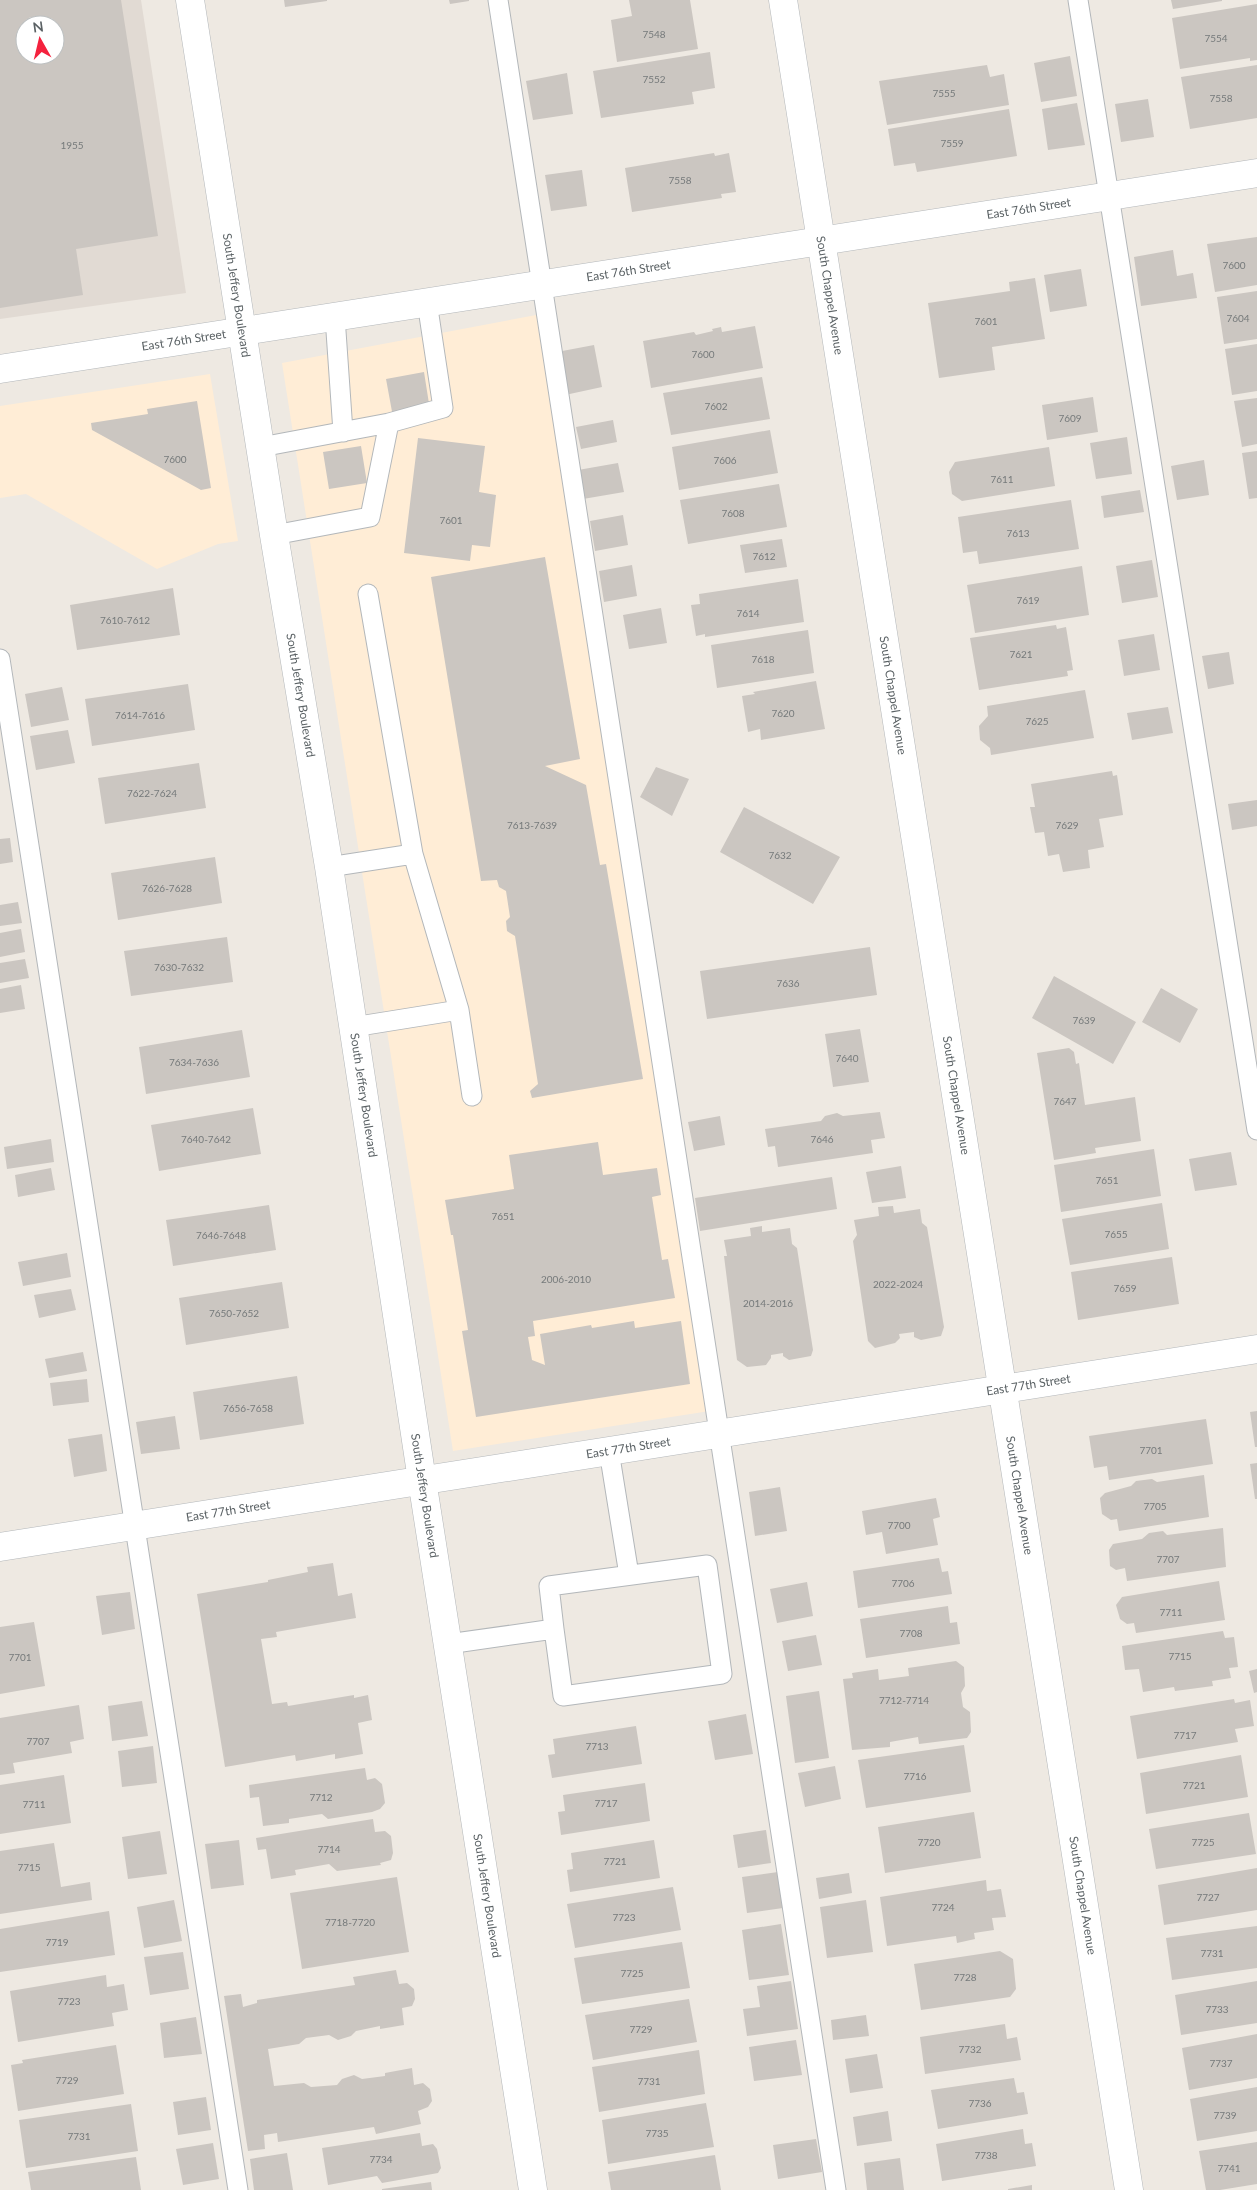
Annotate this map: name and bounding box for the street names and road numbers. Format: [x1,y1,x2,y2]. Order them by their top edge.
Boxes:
street label: East 76th Street [985,194,1072,222]
street label: South Jeffery Boulevard [220,232,254,358]
street label: South Chappel Avenue [813,235,847,356]
street label: East 76th Street [585,256,672,284]
street label: East 76th Street [141,326,228,354]
street label: South Jeffery Boulevard [283,632,319,758]
street label: South Chappel Avenue [877,635,910,756]
street label: South Jeffery Boulevard [347,1032,381,1158]
street label: South Chappel Avenue [940,1035,973,1156]
street label: East 77th Street [985,1370,1072,1399]
street label: South Jeffery Boulevard [408,1432,442,1559]
street label: East 77th Street [585,1433,672,1462]
street label: South Chappel Avenue [1003,1435,1037,1556]
street label: East 77th Street [185,1496,272,1525]
street label: South Jeffery Boulevard [470,1833,505,1959]
street label: South Chappel Avenue [1066,1835,1100,1956]

